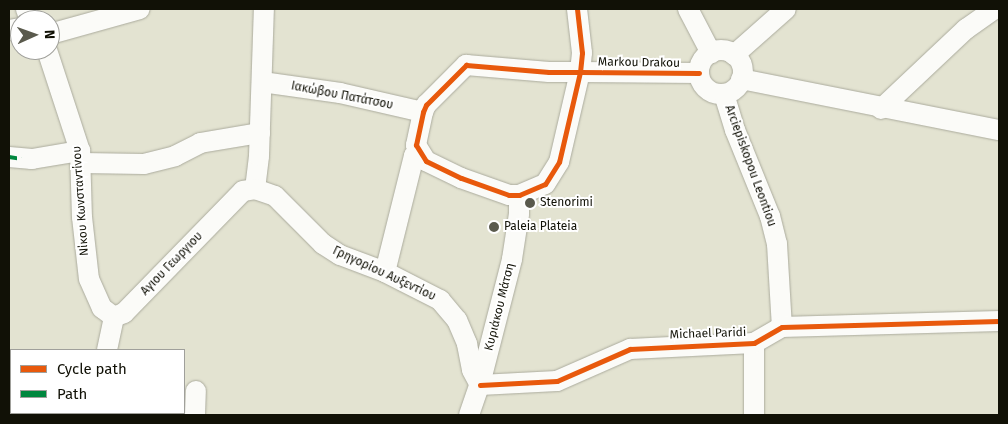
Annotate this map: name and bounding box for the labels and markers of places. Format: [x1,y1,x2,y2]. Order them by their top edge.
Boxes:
place label: Stenorimi [540,196,593,210]
marker: Stenorimi [524,197,536,209]
place label: Paleia Plateia [504,220,577,234]
marker: Paleia Plateia [488,221,500,233]

